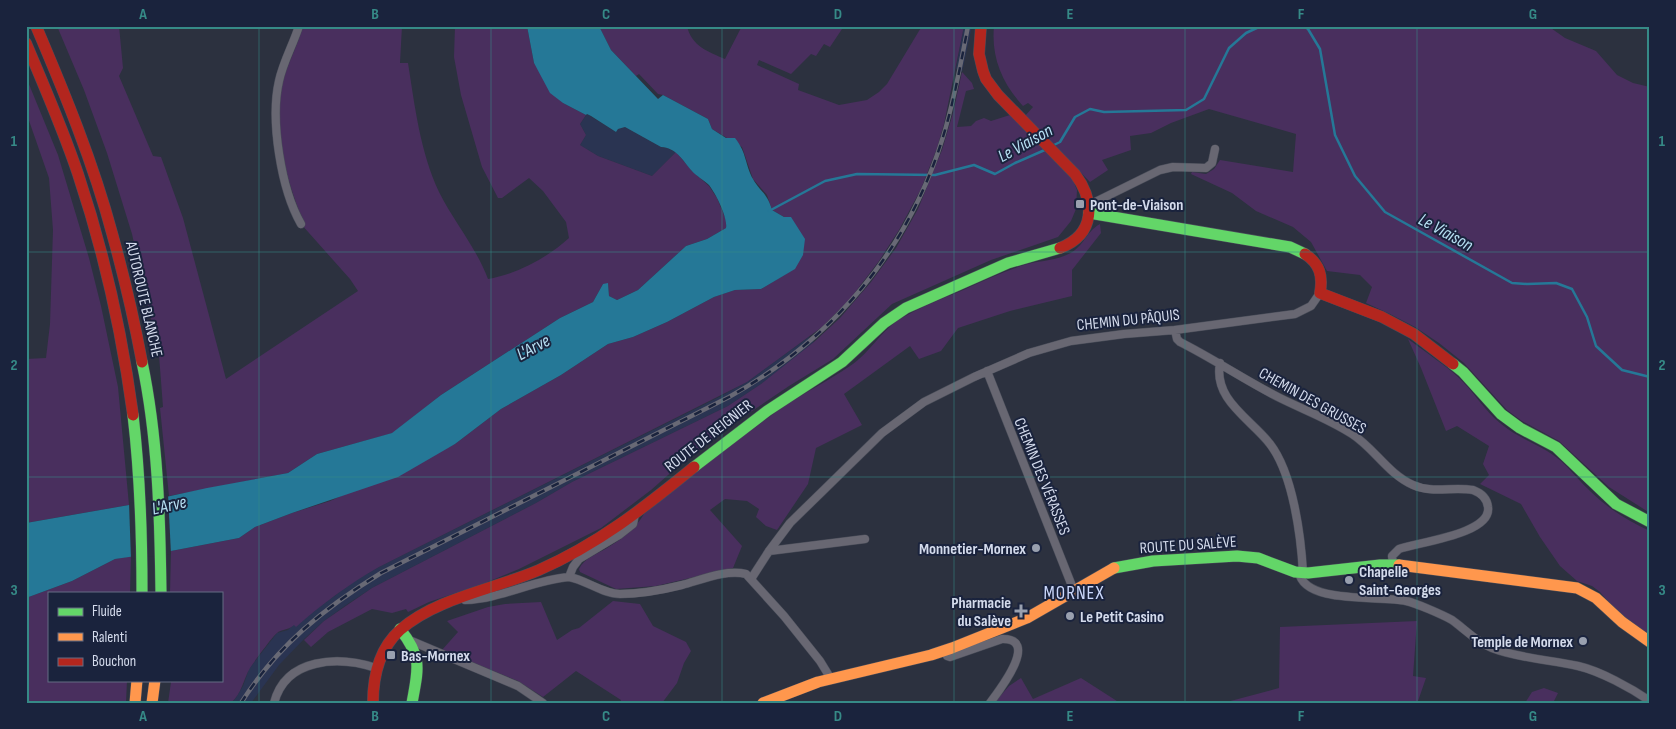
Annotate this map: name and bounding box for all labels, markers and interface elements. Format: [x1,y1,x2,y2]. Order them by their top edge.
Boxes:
text: A [138,5,147,24]
text: B [371,5,379,24]
text: C [602,5,610,24]
text: D [834,5,842,24]
text: E [1067,5,1074,24]
text: F [1298,5,1305,24]
text: G [1529,5,1537,24]
water label: Le Viaison [994,120,1057,167]
text: 1 [11,132,18,151]
text: 1 [1659,132,1666,151]
place label: Pont-de-Viaison [1090,196,1183,215]
marker: Pont-de-Viaison [1074,198,1086,210]
water label: Le Viaison [1415,209,1477,256]
street label: AUTOROUTE BLANCHE [121,239,166,359]
street label: CHEMIN DU PÂQUIS [1076,306,1181,335]
water label: L'Arve [513,330,554,365]
text: 2 [10,356,18,375]
text: 2 [1658,356,1666,375]
street label: CHEMIN DES GRUSSES [1255,364,1369,439]
street label: ROUTE DE REIGNIER [661,396,757,476]
street label: CHEMIN DES VÉRASSES [1009,415,1074,538]
water label: L'Arve [150,491,189,520]
street label: ROUTE DU SALÈVE [1139,533,1237,558]
place label: Monnetier-Mornex [919,540,1026,559]
marker: Monnetier-Mornex [1030,542,1042,554]
place label: Chapelle Saint-Georges [1359,563,1441,600]
marker: Chapelle Saint-Georges [1343,574,1355,586]
text: 3 [10,581,18,600]
text: 3 [1658,581,1666,600]
district label: MORNEX [1044,582,1105,605]
legend [48,592,222,682]
place label: Pharmacie du Salève [951,594,1011,631]
text: Fluide [92,602,122,621]
marker: Pharmacie du Salève [1015,605,1027,617]
place label: Le Petit Casino [1080,608,1164,627]
marker: Le Petit Casino [1064,610,1076,622]
text: Ralenti [92,628,127,647]
place label: Temple de Mornex [1471,633,1573,652]
marker: Temple de Mornex [1577,635,1589,647]
place label: Bas-Mornex [401,647,470,666]
marker: Bas-Mornex [385,649,397,661]
text: Bouchon [92,652,136,671]
text: A [138,707,147,726]
text: B [371,707,379,726]
text: C [602,707,610,726]
text: D [834,707,842,726]
text: E [1067,707,1074,726]
text: F [1298,707,1305,726]
text: G [1529,707,1537,726]

